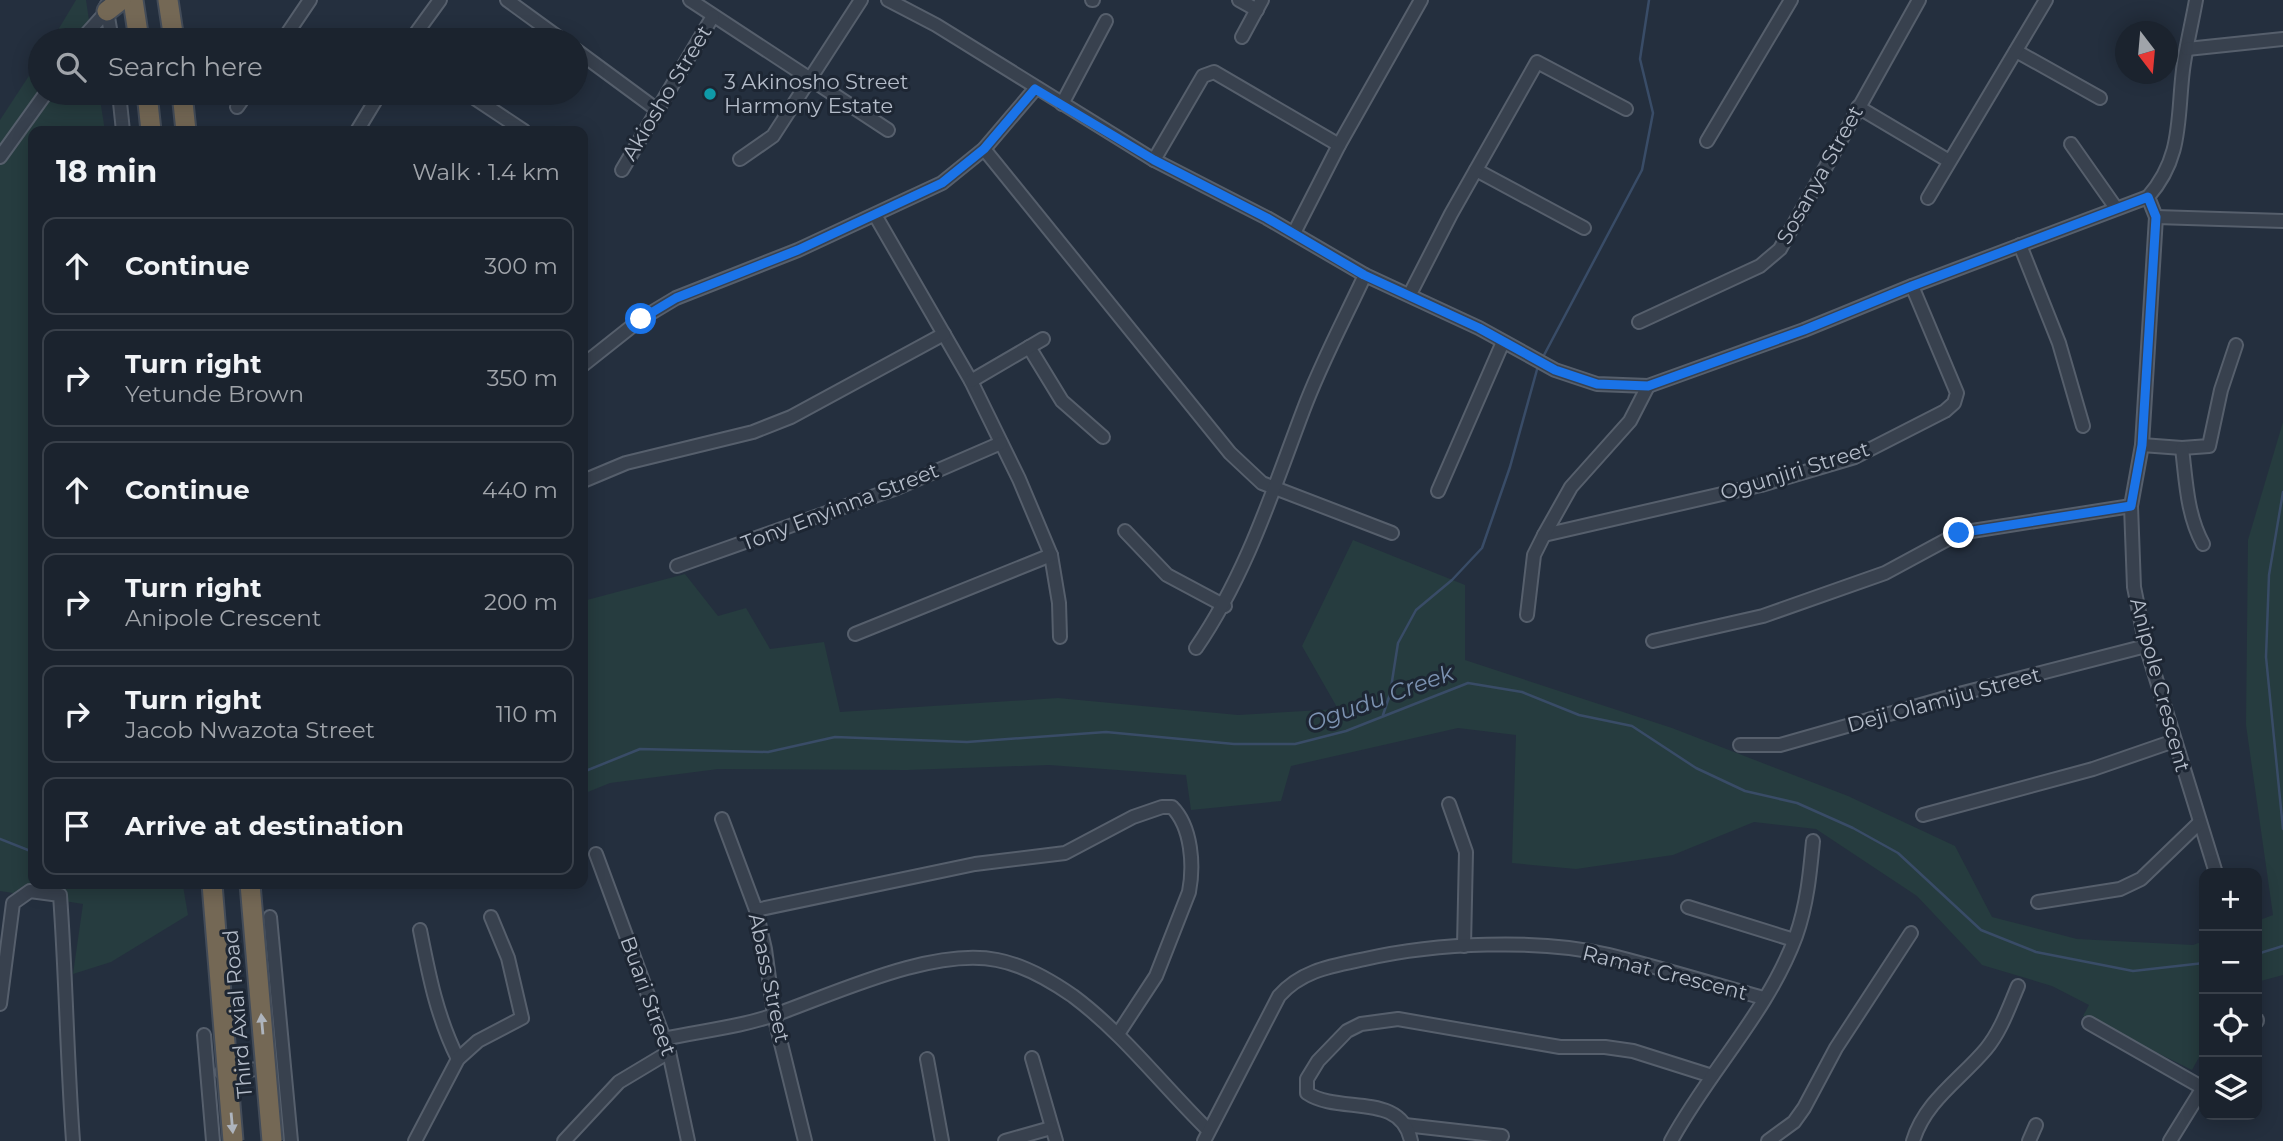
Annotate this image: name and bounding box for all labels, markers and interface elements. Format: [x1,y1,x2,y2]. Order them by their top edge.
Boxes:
street label: Akiosho Street [616,21,717,165]
north arrow [2115,21,2178,84]
search box [28,28,588,105]
icon: search [52,48,90,86]
text: Search here [108,51,263,83]
place label: 3 Akinosho Street Harmony Estate [724,69,909,118]
marker: 3 Akinosho Street Harmony Estate [702,86,718,102]
street label: Sosanya Street [1771,101,1868,249]
text: 18 min [56,153,157,190]
text: Walk · 1.4 km [412,158,560,186]
icon: ahead [58,247,96,285]
text: Continue [125,250,250,282]
text: 300 m [484,252,558,280]
route start [625,303,656,334]
text: Turn right [125,348,261,380]
icon: right [58,359,96,397]
text: 350 m [487,364,558,392]
text: Yetunde Brown [125,380,304,408]
street label: Ogunjiri Street [1717,436,1872,505]
street label: Tony Enyinna Street [738,457,942,556]
icon: ahead [58,471,96,509]
text: Continue [125,474,250,506]
text: 440 m [482,476,558,504]
route end [1943,517,1974,548]
text: Turn right [125,572,261,604]
icon: right [58,583,96,621]
text: 200 m [484,588,558,616]
street label: Anipole Crescent [2125,595,2196,775]
text: Anipole Crescent [125,604,321,632]
water label: Ogudu Creek [1303,658,1459,738]
street label: Deji Olamiju Street [1844,662,2043,737]
text: Turn right [125,684,261,716]
icon: right [58,695,96,733]
text: 110 m [496,700,558,728]
text: Jacob Nwazota Street [125,716,375,744]
icon: arrive [58,807,96,845]
text: Arrive at destination [125,810,404,842]
map controls [2199,868,2262,1120]
button: + [2199,868,2262,931]
street label: Abass Street [744,911,795,1045]
street label: Third Axial Road [218,929,257,1100]
button: − [2199,931,2262,994]
street label: Buari Street [615,933,682,1059]
street label: Ramat Crescent [1580,940,1750,1005]
button: locate [2199,994,2262,1057]
one-way arrow [256,1013,267,1035]
button: layers [2199,1057,2262,1120]
one-way arrow [227,1112,238,1134]

